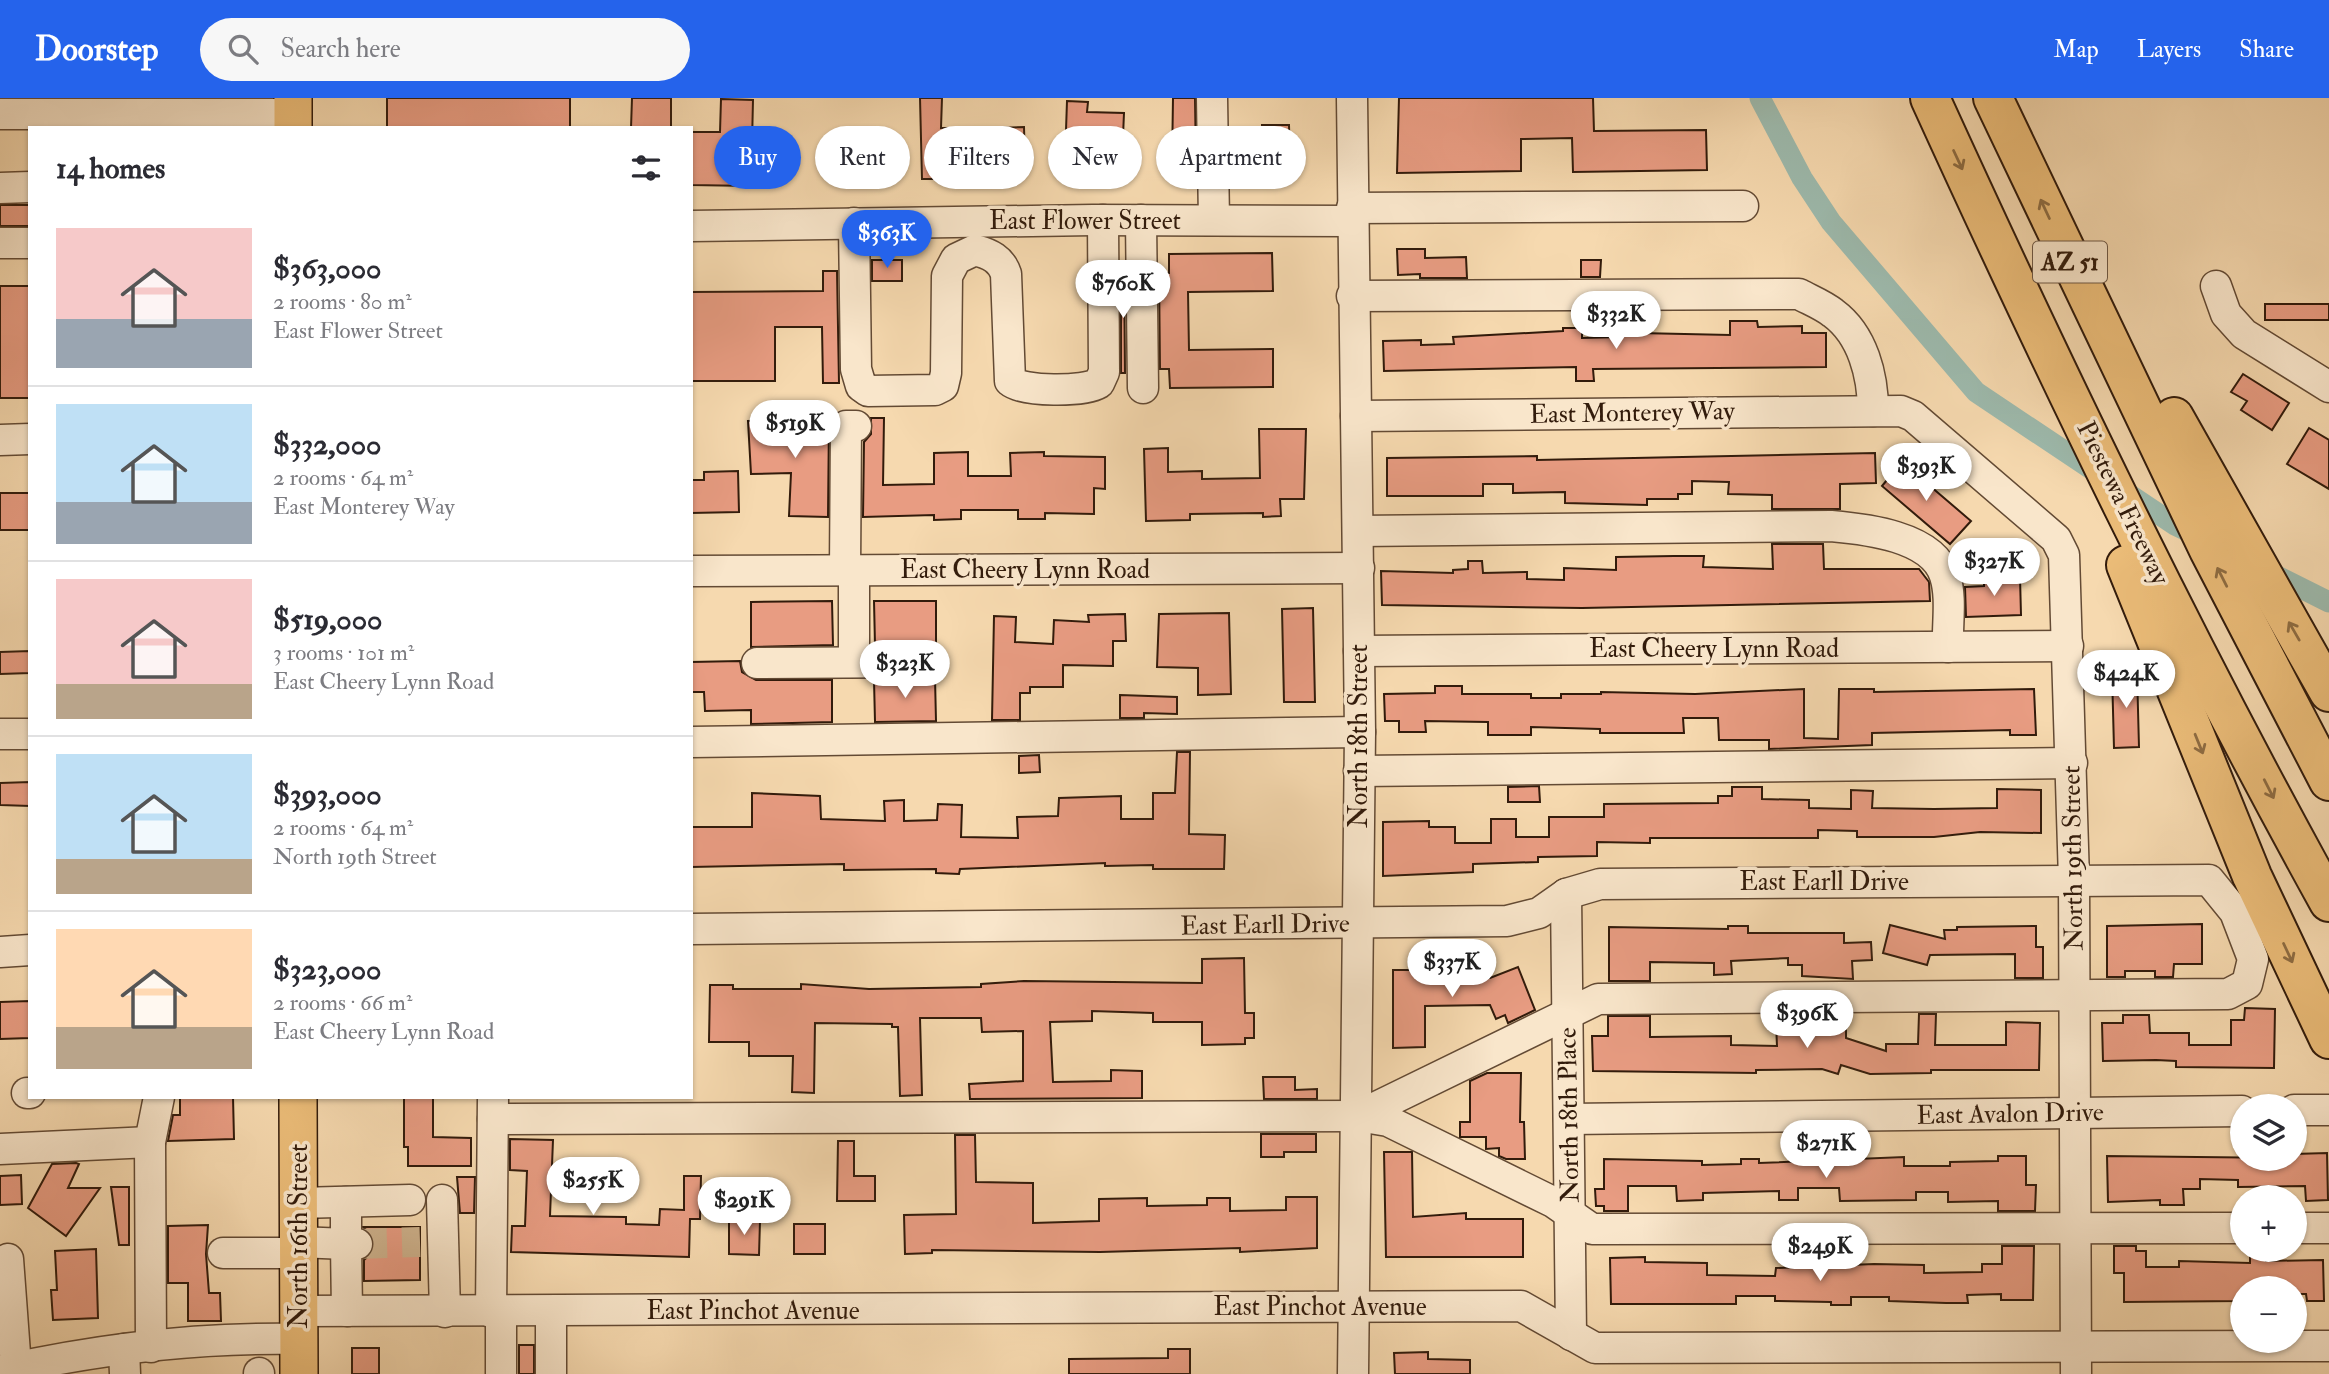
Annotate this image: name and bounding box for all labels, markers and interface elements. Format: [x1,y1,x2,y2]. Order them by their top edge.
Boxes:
search box [200,18,690,81]
text: Doorstep [35,29,158,70]
icon: search [224,30,262,68]
text: Search here [280,33,401,65]
text: Map [2054,34,2099,65]
text: Layers [2137,34,2201,65]
text: Share [2239,34,2294,65]
chip: Buy [714,126,801,189]
chip: Rent [815,126,910,189]
chip: Filters [924,126,1034,189]
chip: New [1048,126,1142,189]
chip: Apartment [1156,126,1306,189]
icon: filters [627,149,665,187]
one-way arrow [1952,149,1965,170]
text: 14 homes [56,150,165,187]
one-way arrow [2038,199,2051,220]
street label: East Flower Street [989,205,1181,237]
pin: $363K [838,211,936,270]
text: $363K [858,218,916,247]
road number: AZ 51 [2033,242,2107,282]
text: $363,000 [273,250,381,287]
icon: home [112,256,196,340]
pin: $760K [1074,260,1172,320]
text: $760K [1091,268,1155,297]
text: 2 rooms · 80 m² [273,287,412,316]
pin: $332K [1567,292,1665,351]
text: $332K [1587,299,1645,328]
text: East Flower Street [273,316,443,345]
street label: East Monterey Way [1529,395,1736,431]
pin: $519K [746,400,844,460]
text: $519K [765,408,825,437]
street label: Piestewa Freeway [2070,416,2177,590]
text: $332,000 [273,426,382,463]
icon: home [112,432,196,516]
pin: $393K [1877,444,1975,503]
text: $393K [1897,451,1955,480]
text: 2 rooms · 64 m² [273,463,413,492]
text: East Monterey Way [273,492,455,521]
pin: $327K [1945,538,2043,598]
text: $327K [1964,546,2024,575]
street label: East Cheery Lynn Road [900,554,1150,586]
one-way arrow [2215,567,2229,588]
text: $519,000 [273,601,382,638]
icon: home [112,607,196,691]
one-way arrow [2287,622,2301,642]
street label: East Cheery Lynn Road [1589,633,1839,665]
text: 3 rooms · 101 m² [273,638,414,667]
pin: $323K [856,640,954,700]
street label: North 18th Street [1343,644,1375,828]
text: $323K [876,648,934,677]
pin: $424K [2077,650,2175,710]
text: $424K [2093,658,2159,687]
text: East Cheery Lynn Road [273,667,494,696]
one-way arrow [2194,733,2207,754]
street label: North 19th Street [2055,765,2091,951]
text: $393,000 [273,776,382,813]
one-way arrow [2262,778,2276,799]
icon: home [112,782,196,866]
text: 2 rooms · 64 m² [273,813,413,842]
text: North 19th Street [273,842,437,871]
street label: East Earll Drive [1739,866,1909,898]
street label: East Earll Drive [1180,908,1350,942]
pin: $337K [1403,940,1501,999]
one-way arrow [2282,942,2295,964]
text: $337K [1423,947,1481,976]
text: $323,000 [273,951,382,988]
icon: home [112,957,196,1041]
text: 2 rooms · 66 m² [273,988,412,1017]
pin: $396K [1758,990,1856,1050]
text: $396K [1776,998,1838,1027]
text: East Cheery Lynn Road [273,1017,494,1046]
street label: North 18th Place [1551,1027,1587,1203]
map controls [2230,1094,2307,1353]
button: layers [2230,1094,2307,1171]
street label: East Avalon Drive [1916,1096,2104,1132]
pin: $271K [1777,1121,1875,1180]
text: $271K [1796,1128,1856,1157]
street label: North 16th Street [283,1144,315,1328]
pin: $255K [544,1158,642,1217]
text: $255K [563,1165,623,1194]
pin: $291K [695,1178,793,1237]
text: $291K [714,1185,774,1214]
button: + [2230,1185,2307,1262]
pin: $249K [1771,1224,1869,1283]
text: $249K [1788,1231,1852,1260]
button: − [2230,1276,2307,1353]
street label: East Pinchot Avenue [1213,1291,1427,1323]
street label: East Pinchot Avenue [646,1295,860,1327]

